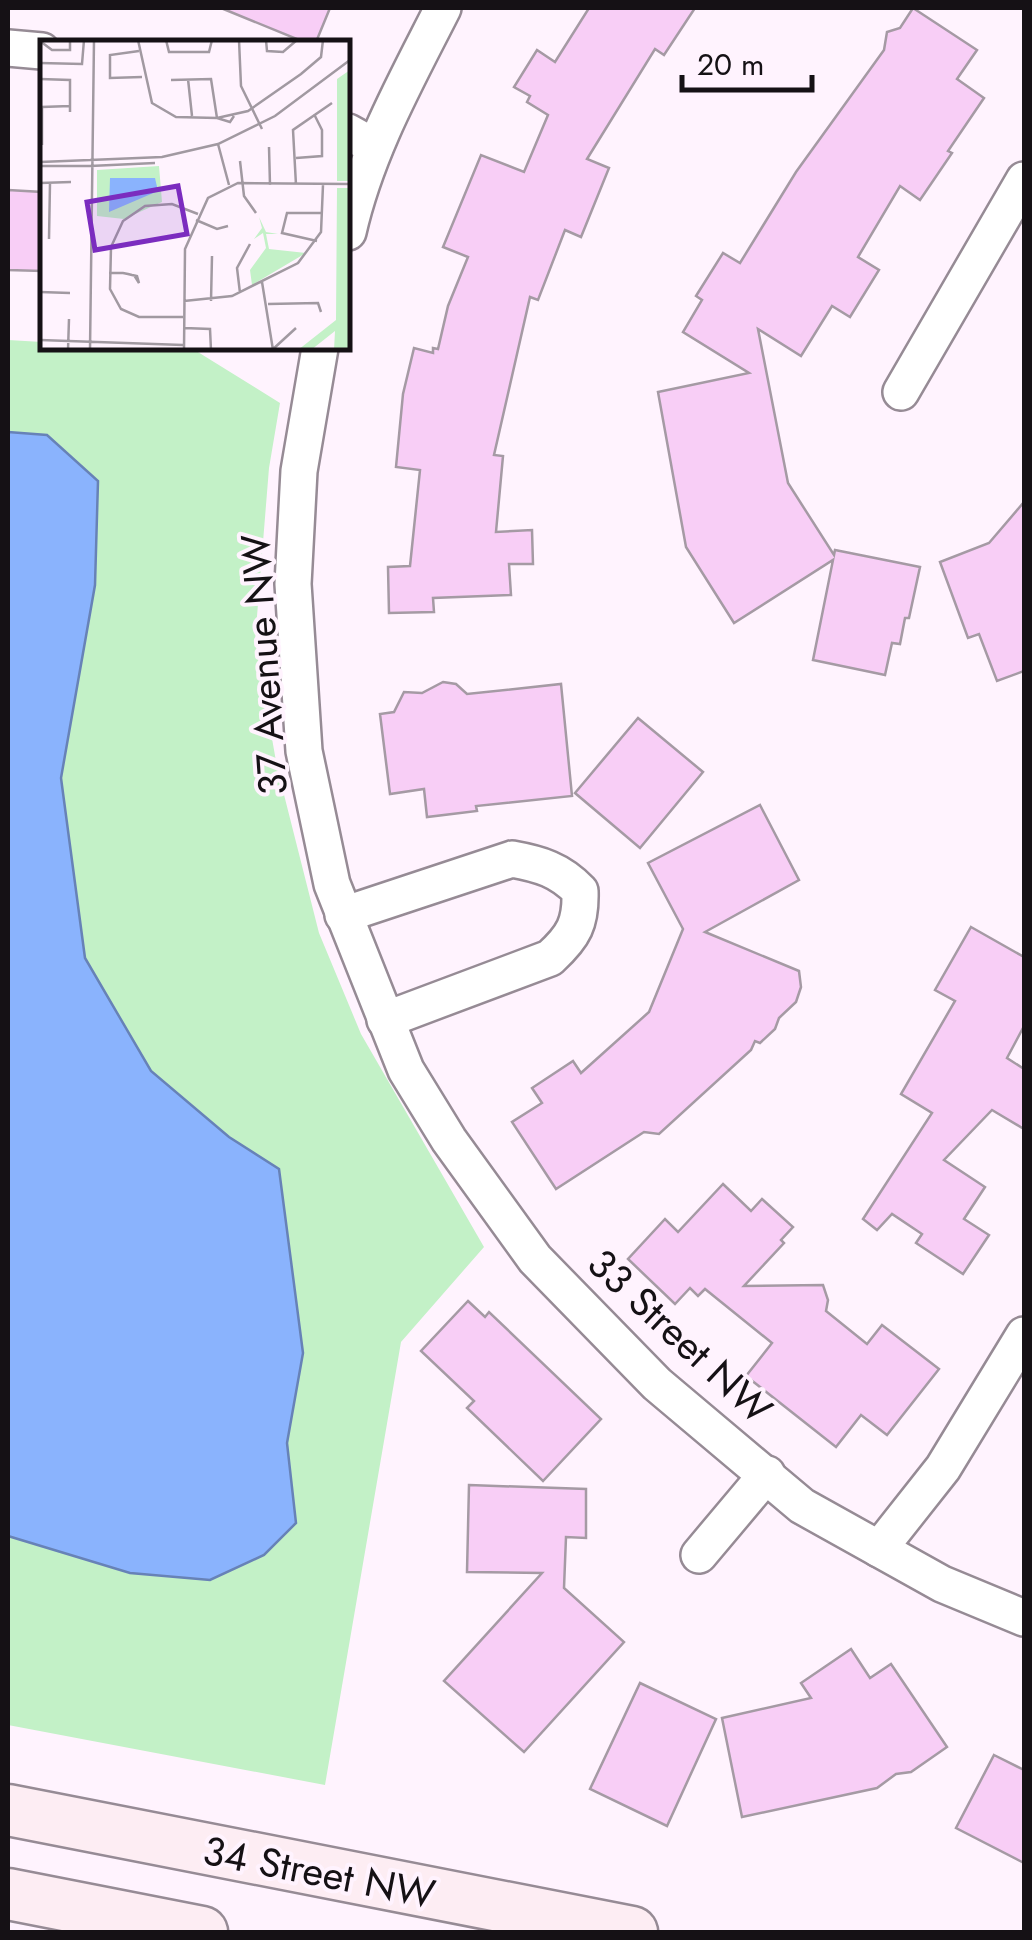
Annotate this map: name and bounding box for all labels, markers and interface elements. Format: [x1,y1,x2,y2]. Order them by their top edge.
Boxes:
scale bar [682,30,812,92]
inset map [40,40,350,350]
text: 20 m [697,43,764,86]
street label: 37 Avenue NW [226,532,302,797]
street label: 33 Street NW [575,1235,786,1437]
street label: 34 Street NW [198,1821,440,1923]

